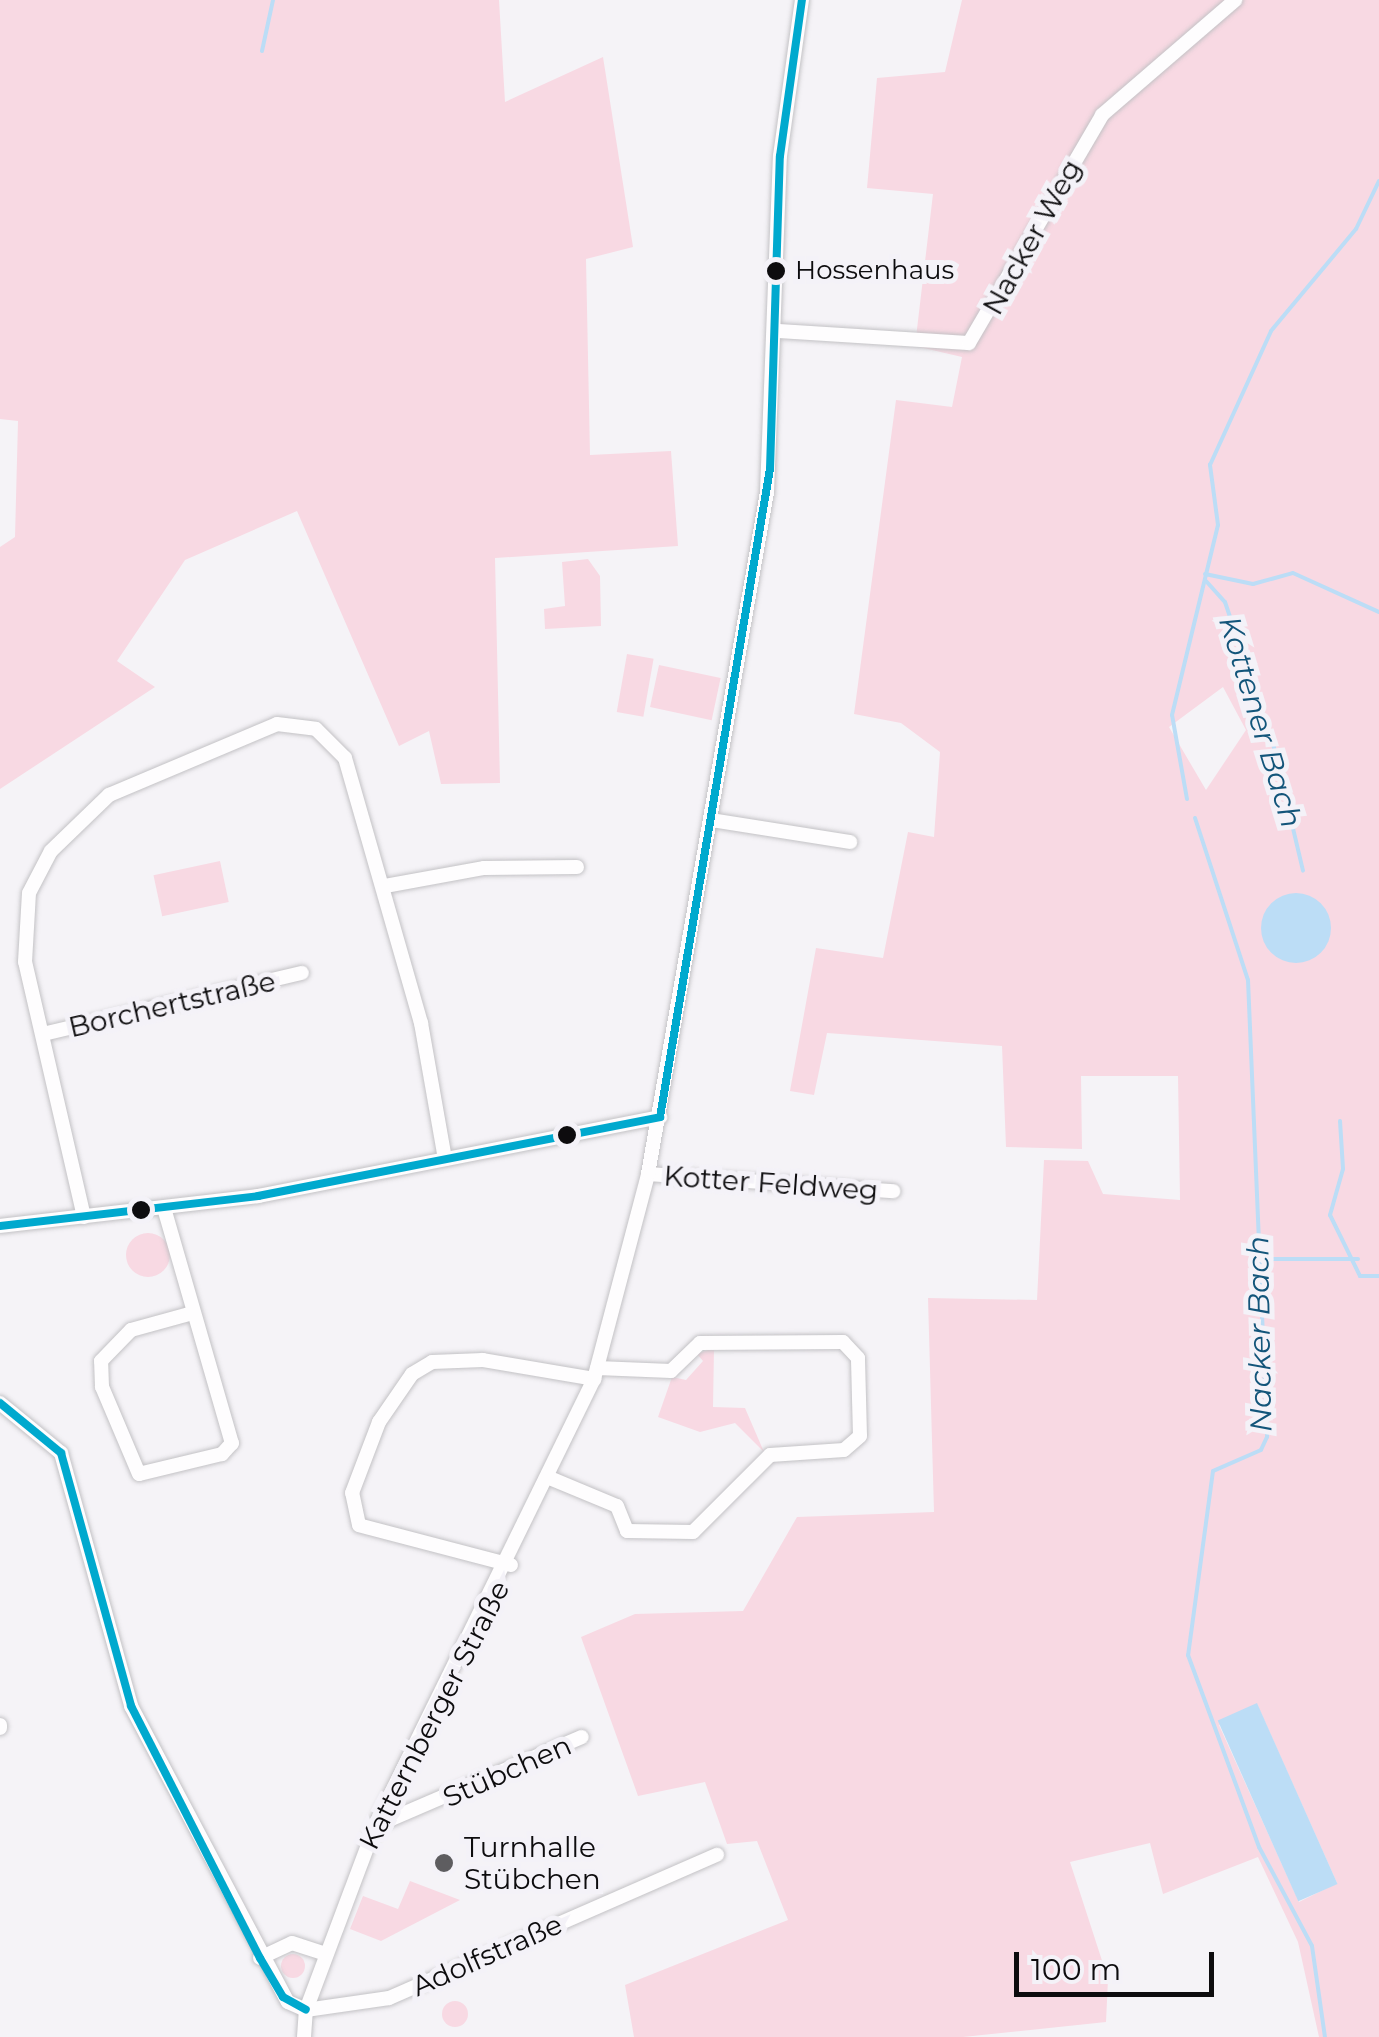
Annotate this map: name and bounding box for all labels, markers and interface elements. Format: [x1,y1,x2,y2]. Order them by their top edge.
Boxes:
street label: Nacker Weg [976,154,1088,320]
place label: Hossenhaus [795,255,954,287]
marker: Hossenhaus [766,261,786,281]
water label: Kottener Bach [1211,612,1309,832]
street label: Borchertstraße [65,964,279,1044]
unlabelled marker [557,1125,577,1145]
street label: Kotter Feldweg [663,1159,879,1207]
unlabelled marker [131,1200,151,1220]
water label: Nacker Bach [1240,1235,1280,1433]
street label: Katternberger Straße [352,1575,516,1855]
street label: Stübchen [438,1728,576,1814]
place label: Turnhalle Stübchen [464,1830,601,1896]
marker: Turnhalle Stübchen [433,1852,455,1874]
street label: Adolfstraße [407,1907,567,2003]
scale bar [1019,1932,1219,1994]
text: 100 m [1031,1951,1121,1988]

